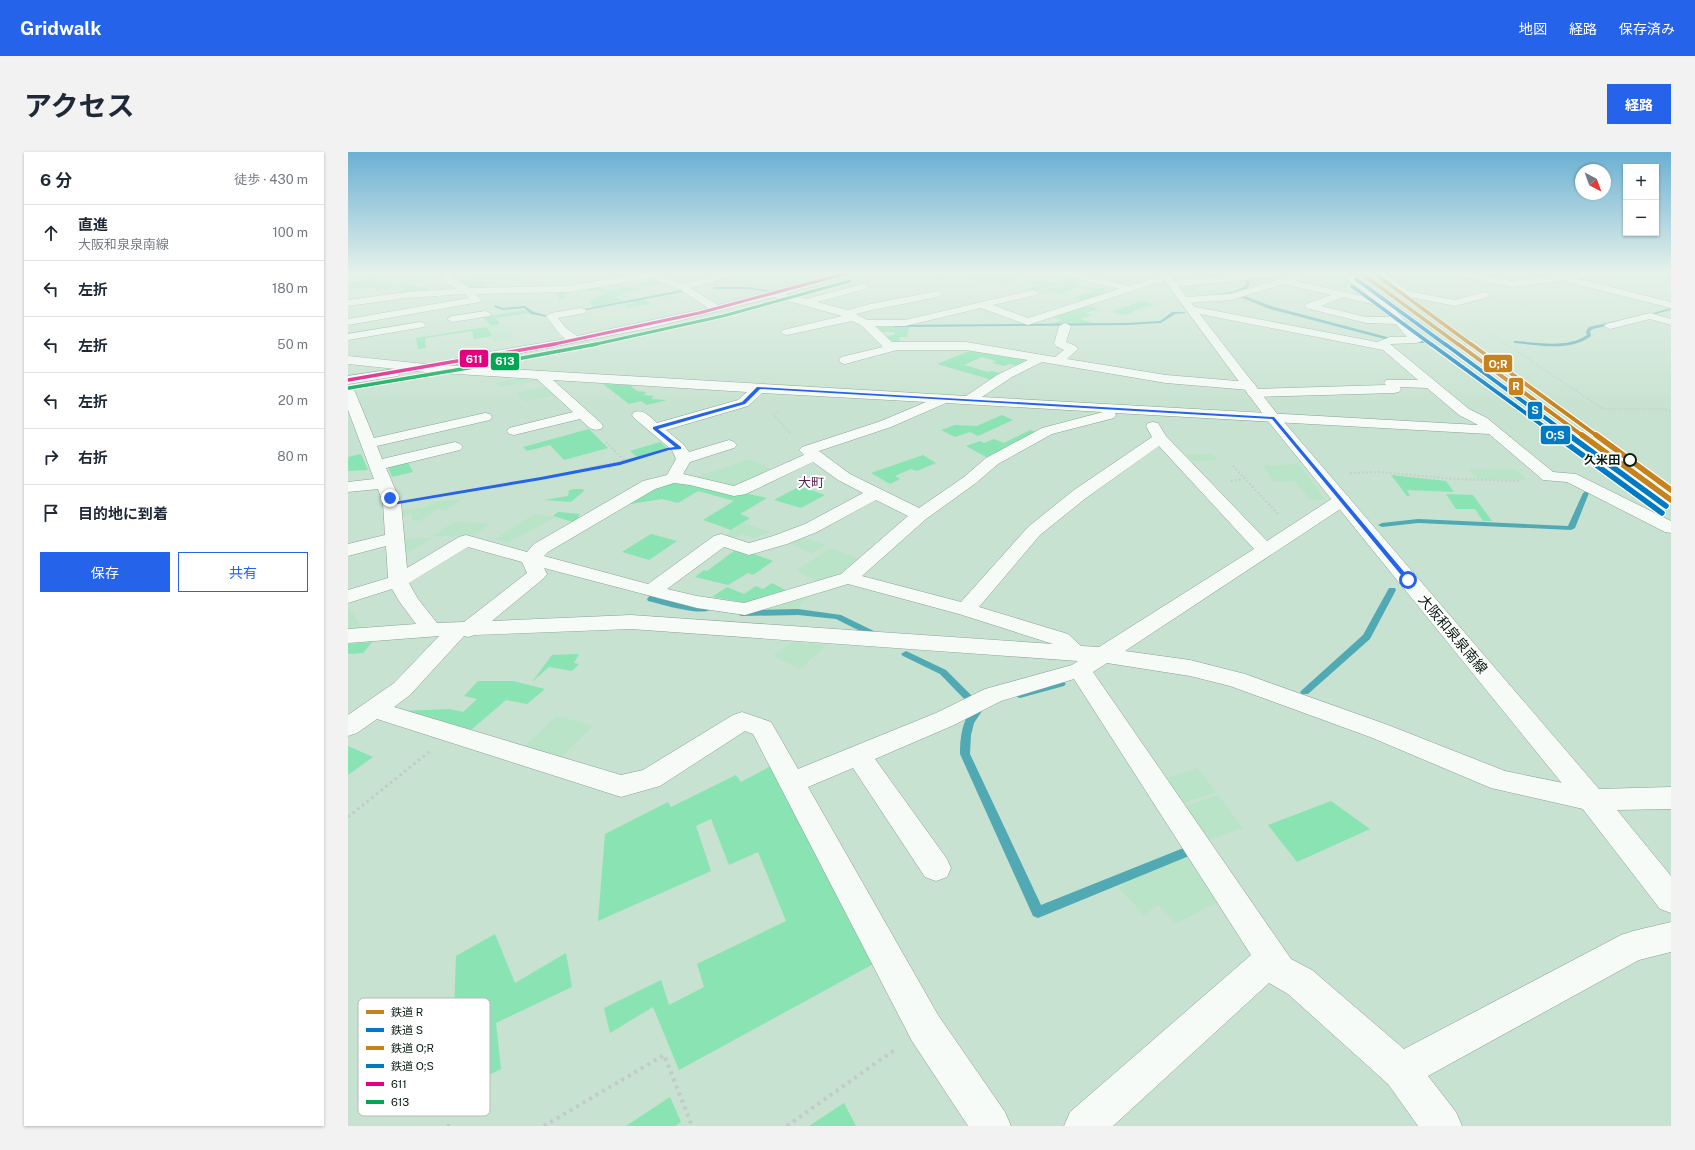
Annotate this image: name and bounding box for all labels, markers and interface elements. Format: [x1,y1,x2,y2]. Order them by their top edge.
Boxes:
text: Gridwalk [20,17,101,39]
text: 地図 [1519,21,1547,37]
text: 経路 [1569,21,1597,37]
text: 保存済み [1619,21,1675,37]
button: 経路 [1607,84,1671,124]
text: アクセス [24,89,135,122]
north arrow [1575,164,1611,200]
map controls [1623,164,1659,236]
button: + [1623,164,1659,200]
text: 6 分 [40,170,72,190]
text: 徒歩 · 430 m [234,172,308,187]
button: − [1623,200,1659,236]
text: 直進 [78,216,108,233]
icon: ahead [40,222,62,244]
text: 100 m [272,225,308,240]
text: 大阪和泉泉南線 [78,237,169,252]
icon: left [40,278,62,300]
text: 左折 [78,281,108,298]
text: 180 m [272,281,308,296]
icon: left [40,334,62,356]
text: 左折 [78,337,108,354]
text: 50 m [277,337,308,352]
line badge: 611 [459,349,489,368]
line badge: 613 [490,352,520,371]
text: 611 [466,353,482,365]
line badge: O;R [1483,354,1513,373]
text: 613 [495,355,515,367]
text: O;R [1488,358,1508,370]
line badge: R [1508,377,1524,396]
text: R [1512,380,1520,392]
icon: left [40,390,62,412]
text: 左折 [78,393,108,410]
text: 20 m [278,393,308,408]
line badge: S [1527,401,1543,420]
text: S [1531,404,1539,416]
line badge: O;S [1540,425,1571,445]
text: O;S [1545,429,1565,441]
icon: right [40,446,62,468]
text: 右折 [78,449,108,466]
text: 80 m [277,449,308,464]
place label: 久米田 [1584,453,1620,467]
marker: 久米田 [1623,453,1637,467]
district label: 大町 [798,475,824,490]
route end [381,489,399,507]
icon: arrive [40,502,62,524]
text: 目的地に到着 [78,505,168,522]
button: 保存 [40,552,170,592]
button: 共有 [178,552,308,592]
route start [1399,571,1417,589]
street label: 大阪和泉泉南線 [1415,591,1491,677]
legend [358,998,490,1116]
text: 鉄道 R [391,1006,423,1018]
text: 鉄道 S [391,1024,423,1036]
text: 鉄道 O;R [391,1042,434,1054]
text: 鉄道 O;S [391,1060,434,1072]
text: 611 [391,1078,407,1090]
text: 613 [391,1096,409,1108]

